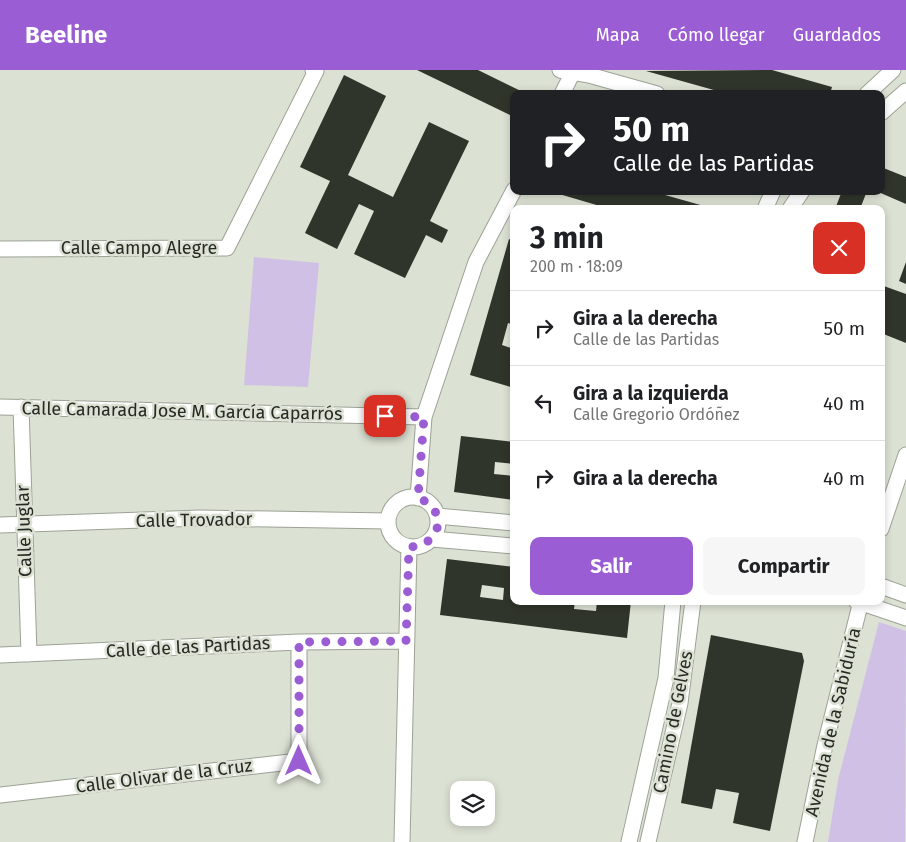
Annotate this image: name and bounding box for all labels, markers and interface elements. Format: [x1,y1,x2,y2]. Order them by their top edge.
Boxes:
text: Beeline [25,21,107,49]
text: Mapa [596,24,640,46]
text: Cómo llegar [668,24,765,46]
text: Guardados [793,24,881,46]
text: 50 m [613,108,690,150]
icon: right [530,110,595,175]
text: Calle de las Partidas [613,150,814,177]
text: 3 min [530,220,604,256]
button: close [813,222,865,274]
street label: Calle Campo Alegre [61,237,217,259]
text: 200 m · 18:09 [530,257,623,276]
text: Gira a la derecha [573,307,718,330]
icon: right [530,314,558,342]
text: 50 m [824,317,865,340]
text: Calle de las Partidas [573,330,719,349]
text: Gira a la izquierda [573,382,729,405]
icon: left [530,389,558,417]
text: 40 m [823,392,865,415]
pin [364,395,406,437]
street label: Calle Camarada Jose M. García Caparrós [21,397,343,425]
icon: arrive [371,402,399,430]
text: Calle Gregorio Ordóñez [573,405,739,424]
icon: right [530,464,558,492]
text: Gira a la derecha [573,467,718,490]
text: 40 m [823,467,865,490]
street label: Calle Juglar [11,485,37,577]
street label: Calle Trovador [135,508,253,532]
button: Salir [530,537,693,595]
button: Compartir [703,537,865,595]
street label: Avenida de la Sabiduría [801,625,865,819]
street label: Calle de las Partidas [105,632,271,662]
street label: Camino de Gelves [648,649,698,795]
position arrow [272,734,324,786]
street label: Calle Olivar de la Cruz [75,754,254,798]
map controls [450,781,495,826]
button: layers [450,781,495,826]

